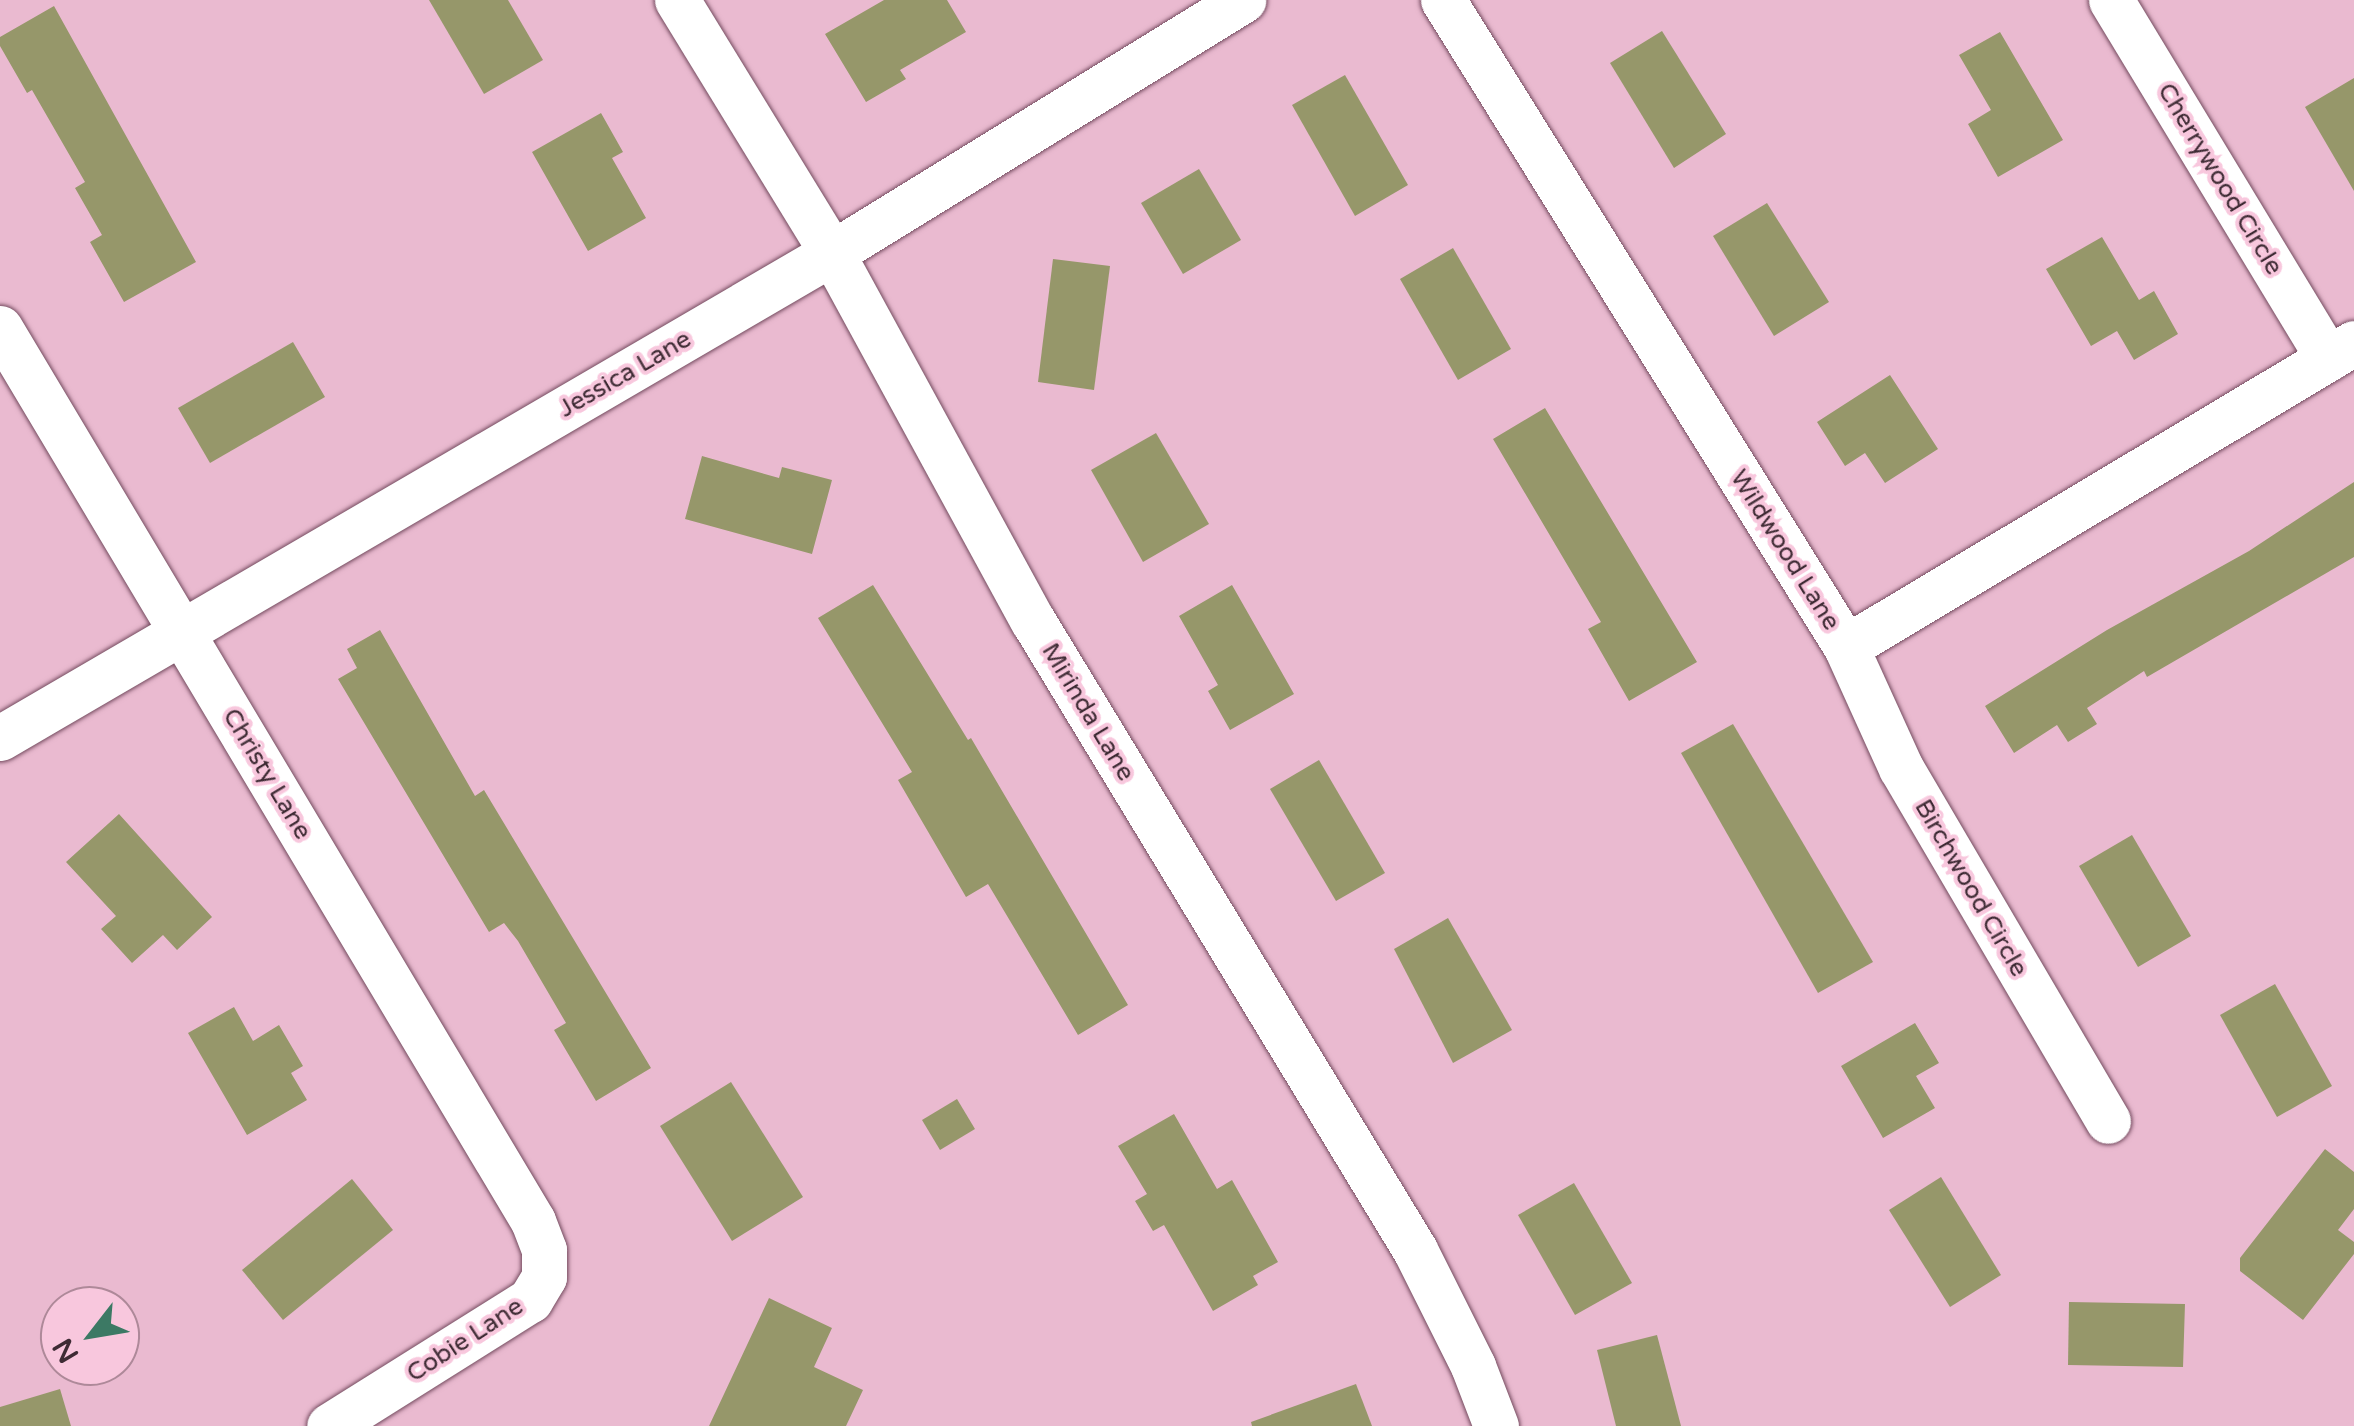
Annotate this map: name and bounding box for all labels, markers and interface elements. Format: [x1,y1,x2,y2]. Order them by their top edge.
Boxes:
street label: Cherrywood Circle [2151,78,2289,280]
street label: Jessica Lane [554,324,696,424]
street label: Wildwood Lane [1724,464,1846,636]
street label: Mirinda Lane [1035,638,1141,786]
street label: Christy Lane [216,703,318,845]
street label: Birchwood Circle [1908,794,2034,982]
north arrow [40,1286,140,1386]
street label: Cobie Lane [401,1291,529,1389]
text: N [46,1332,86,1369]

